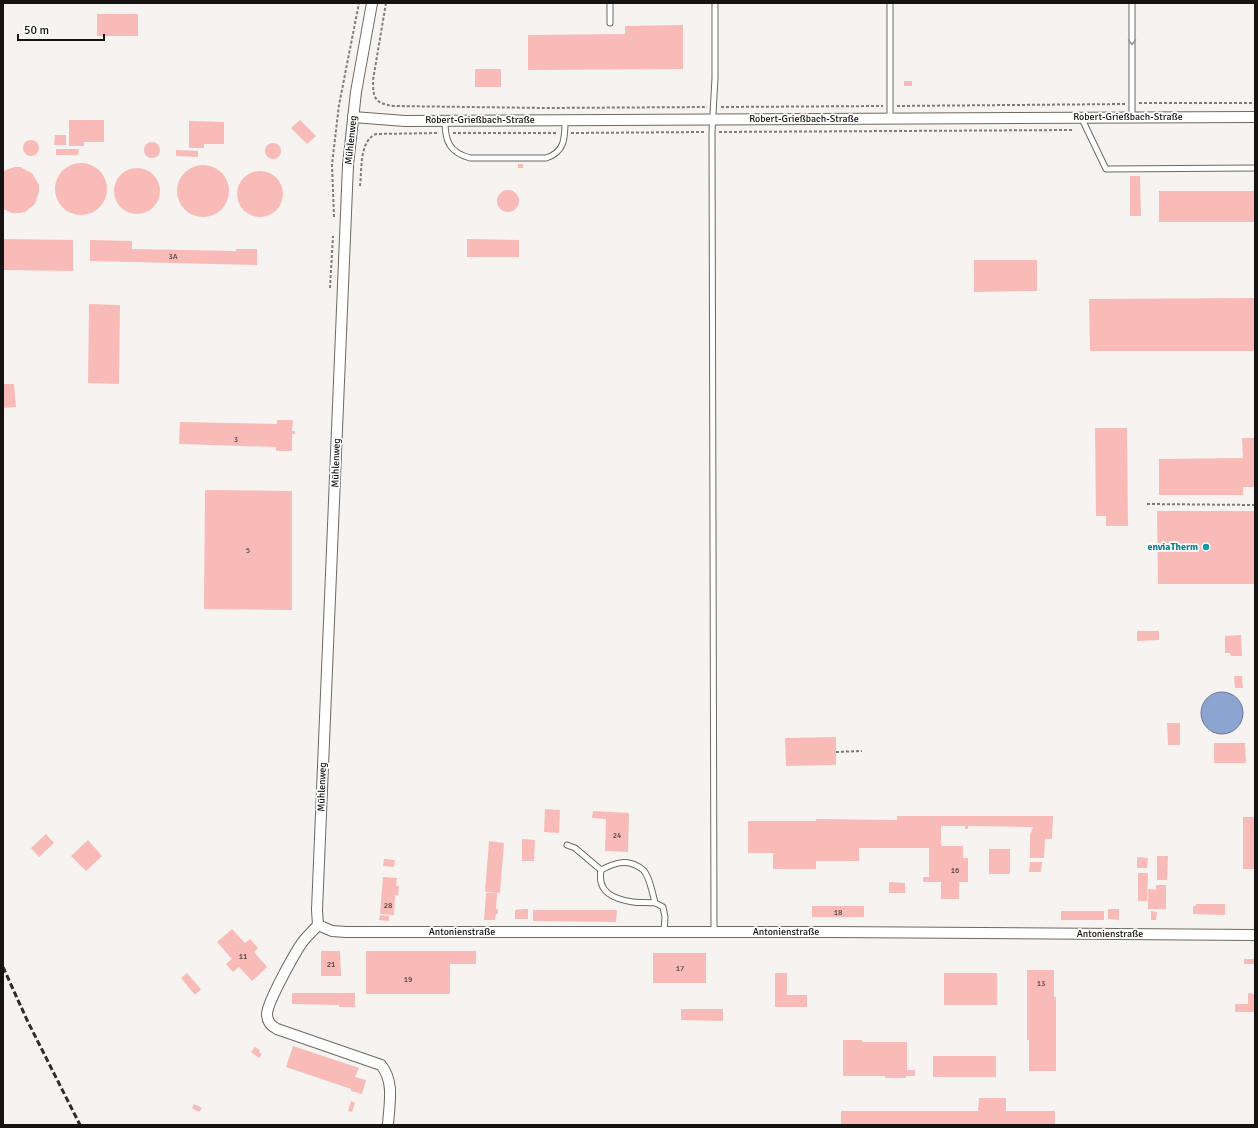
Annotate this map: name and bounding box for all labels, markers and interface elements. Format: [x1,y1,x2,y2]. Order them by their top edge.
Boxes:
scale bar [18,16,104,42]
text: 50 m [24,23,49,38]
one-way arrow [1128,39,1136,45]
street label: Robert-Grießbach-Straße [1073,111,1183,123]
street label: Robert-Grießbach-Straße [749,113,859,125]
street label: Robert-Grießbach-Straße [425,114,535,126]
street label: Mühlenweg [342,115,360,165]
house number: 3A [168,251,178,261]
house number: 3 [234,434,238,444]
street label: Mühlenweg [329,438,343,488]
place label: enviaTherm [1147,541,1198,553]
marker: enviaTherm [1201,542,1211,552]
house number: 5 [246,545,250,555]
street label: Mühlenweg [315,762,329,812]
house number: 24 [613,830,622,840]
house number: 16 [951,865,959,875]
house number: 28 [384,900,392,910]
house number: 18 [834,907,842,917]
street label: Antonienstraße [429,926,495,938]
street label: Antonienstraße [753,926,819,938]
street label: Antonienstraße [1077,928,1143,940]
house number: 11 [239,951,247,961]
house number: 21 [327,959,335,969]
house number: 17 [676,963,684,973]
house number: 19 [404,974,412,984]
house number: 13 [1037,978,1045,988]

